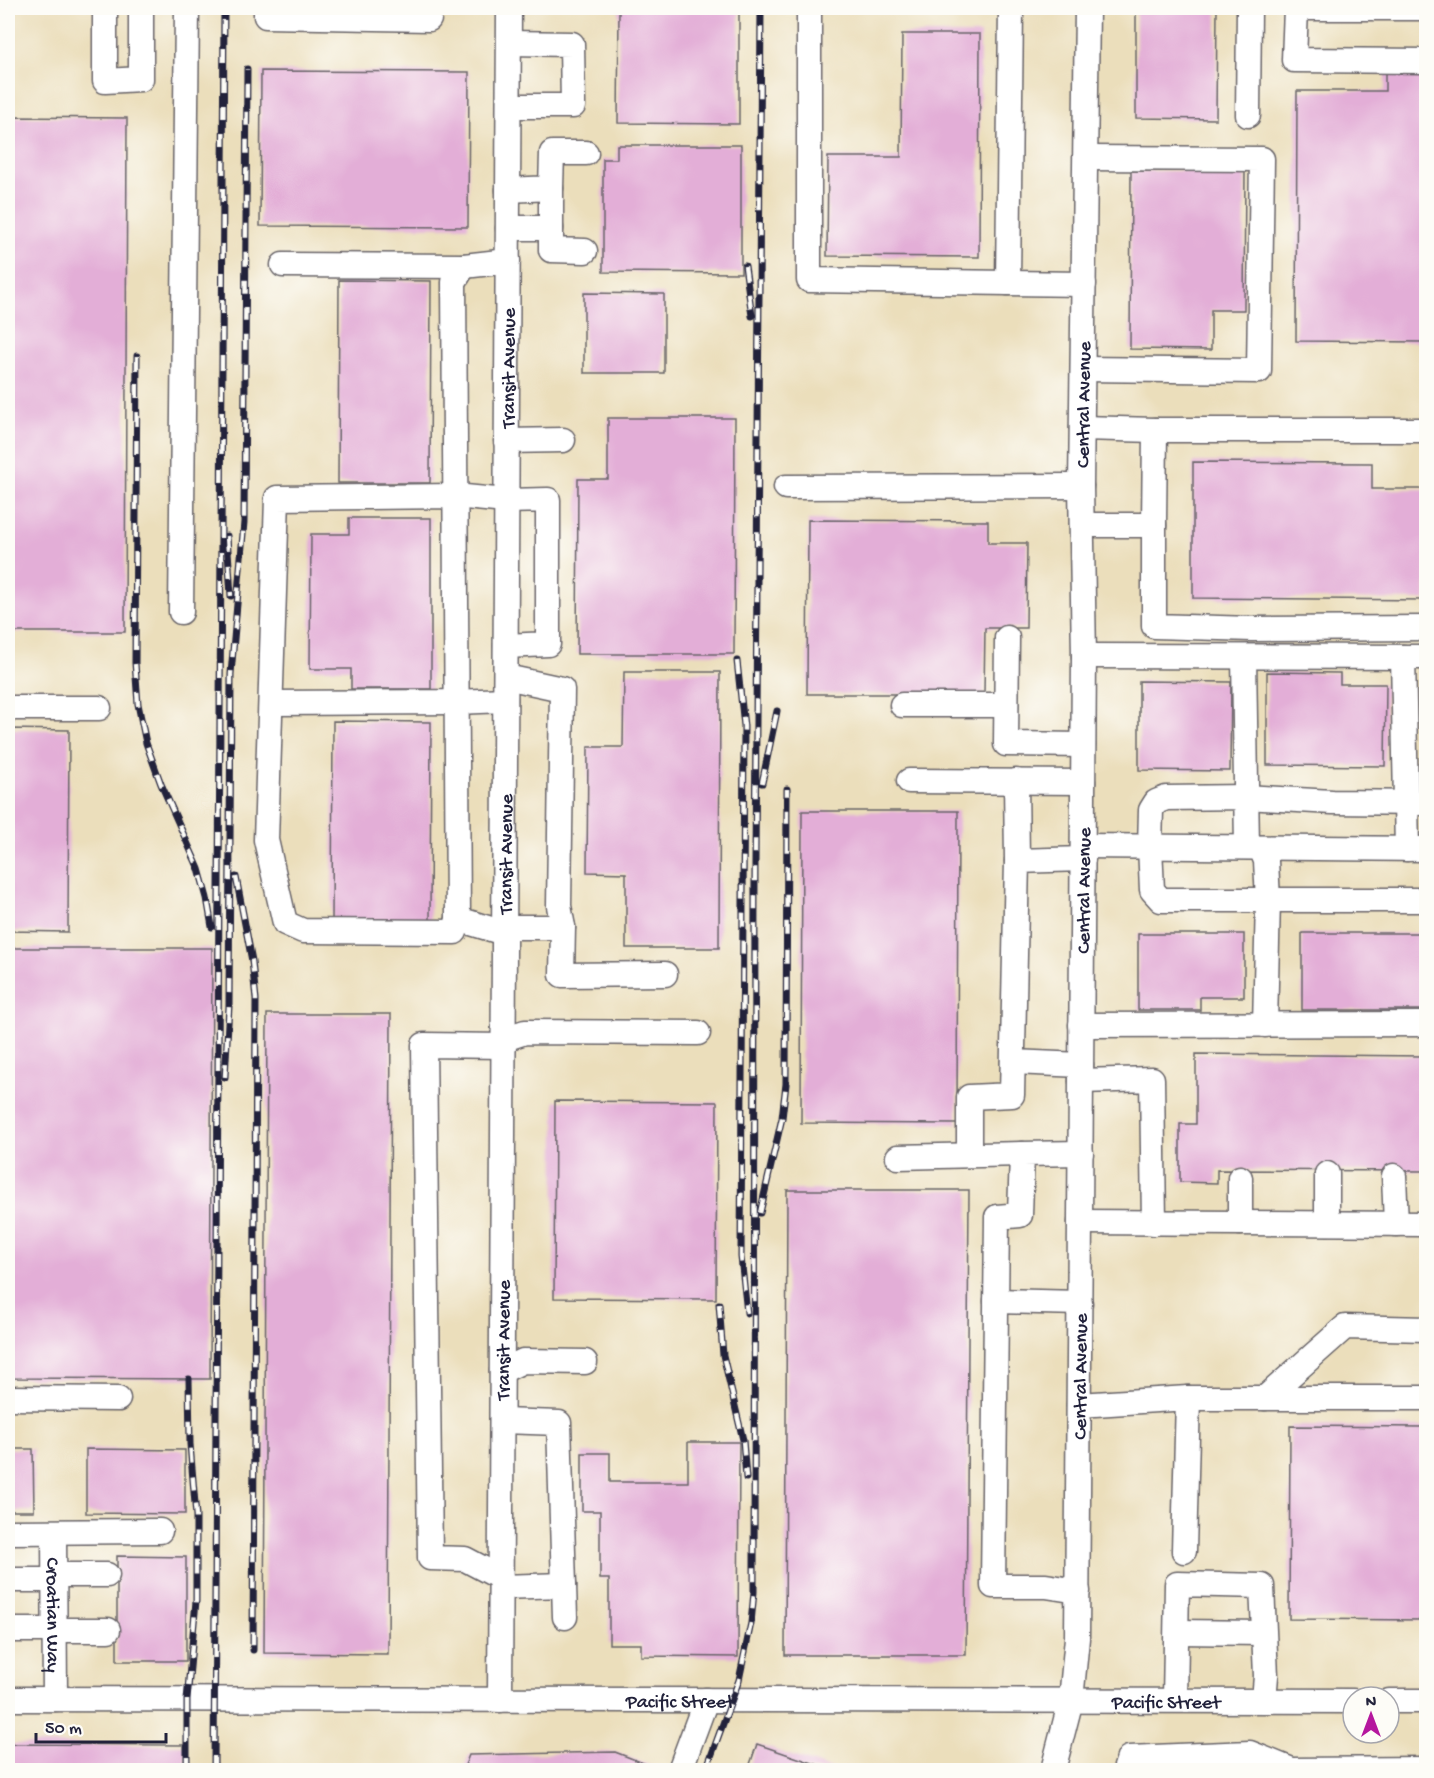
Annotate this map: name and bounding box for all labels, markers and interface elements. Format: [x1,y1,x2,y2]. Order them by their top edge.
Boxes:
street label: Transit Avenue [499,307,522,429]
street label: Central Avenue [1073,341,1098,468]
street label: Transit Avenue [496,793,520,915]
street label: Central Avenue [1074,827,1098,954]
street label: Transit Avenue [494,1279,517,1401]
street label: Central Avenue [1070,1313,1094,1440]
street label: Croatian Way [39,1557,63,1673]
north arrow [1341,1685,1401,1745]
street label: Pacific Street [625,1692,736,1715]
street label: Pacific Street [1111,1693,1222,1716]
text: N [1366,1694,1377,1713]
scale bar [36,1706,166,1744]
text: 50 m [45,1719,82,1740]

